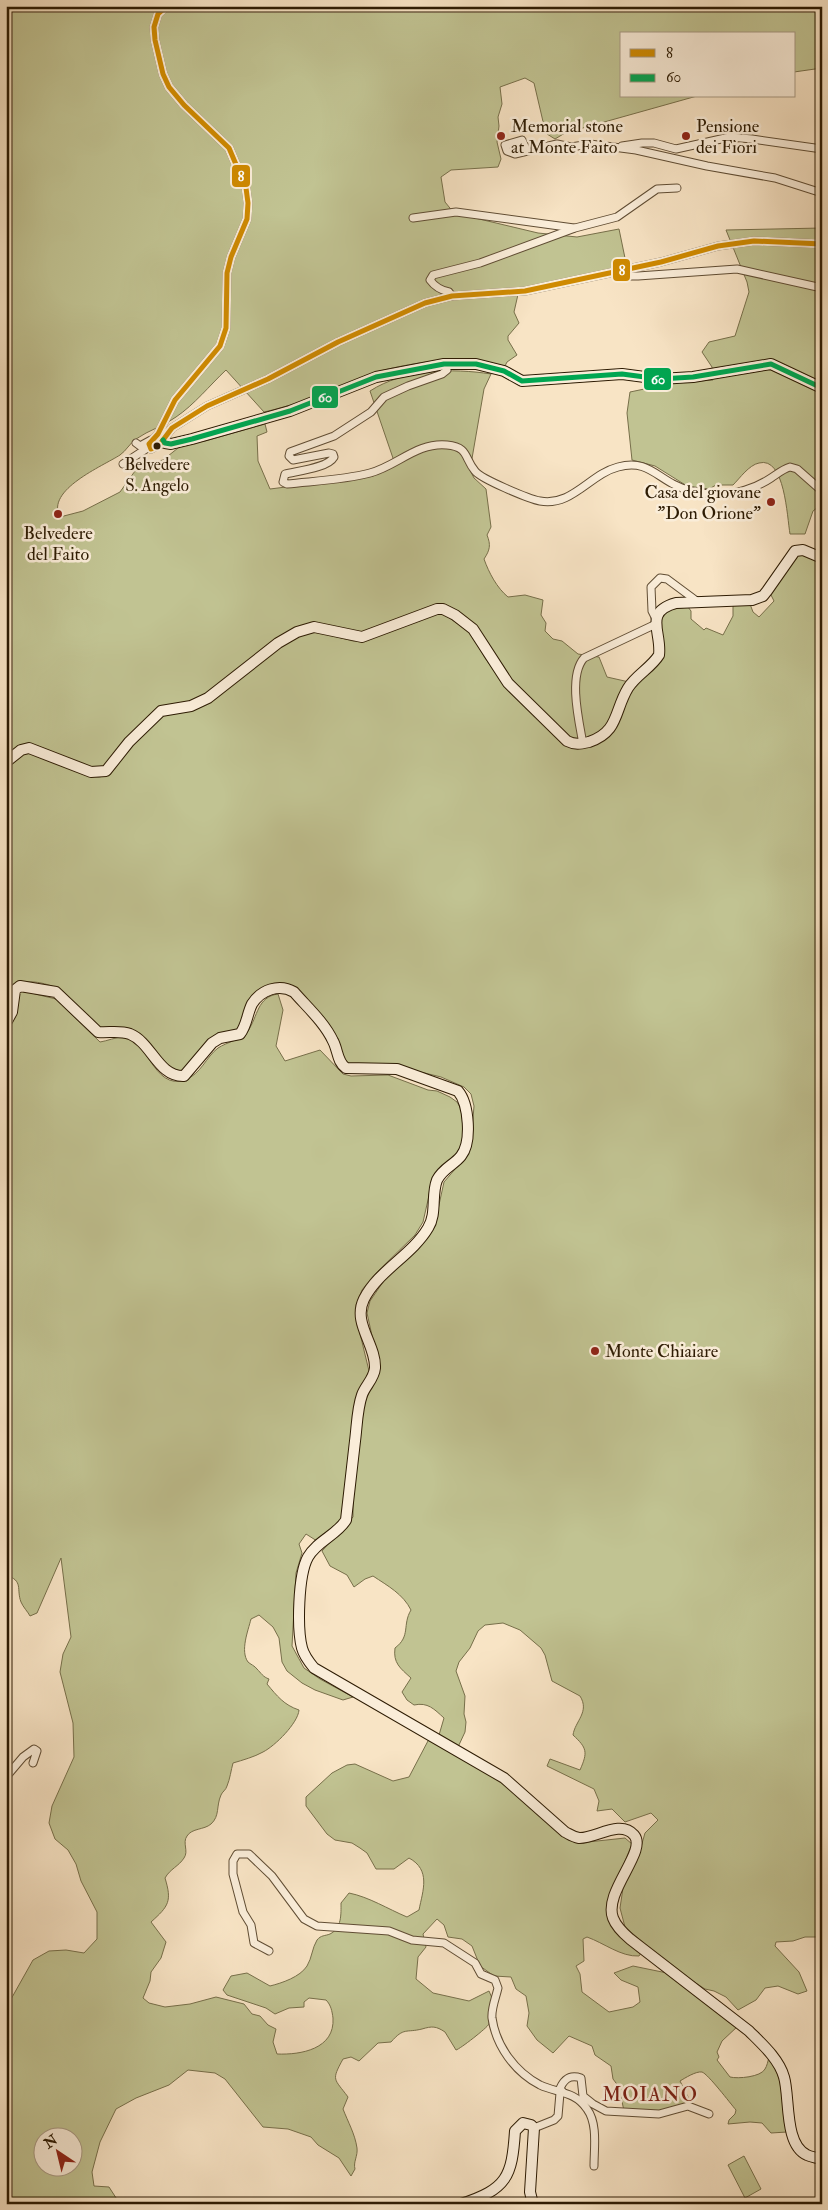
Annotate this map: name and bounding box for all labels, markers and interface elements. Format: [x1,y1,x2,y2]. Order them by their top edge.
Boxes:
legend [620,32,796,98]
text: 8 [666,44,673,63]
text: 60 [666,68,681,87]
place label: Memorial stone at Monte Faito [511,115,623,159]
place label: Pensione dei Fiori [696,115,760,159]
marker: Memorial stone at Monte Faito [495,130,507,142]
marker: Pensione dei Fiori [680,130,692,142]
line badge: 8 [231,164,251,188]
text: 8 [238,168,245,185]
line badge: 8 [612,258,631,282]
text: 8 [619,262,626,279]
line badge: 60 [643,367,672,391]
text: 60 [651,371,665,388]
line badge: 60 [311,385,339,409]
text: 60 [318,389,332,406]
marker: Belvedere S. Angelo [152,441,162,451]
place label: Belvedere S. Angelo [124,454,190,496]
place label: Casa del giovane "Don Orione" [644,481,761,525]
marker: Casa del giovane "Don Orione" [765,496,777,508]
marker: Belvedere del Faito [52,508,64,520]
place label: Belvedere del Faito [23,522,93,566]
place label: Monte Chiaiare [605,1340,719,1363]
marker: Monte Chiaiare [589,1345,601,1357]
district label: MOIANO [602,2082,698,2107]
north arrow [32,2128,82,2178]
text: N [40,2131,61,2153]

